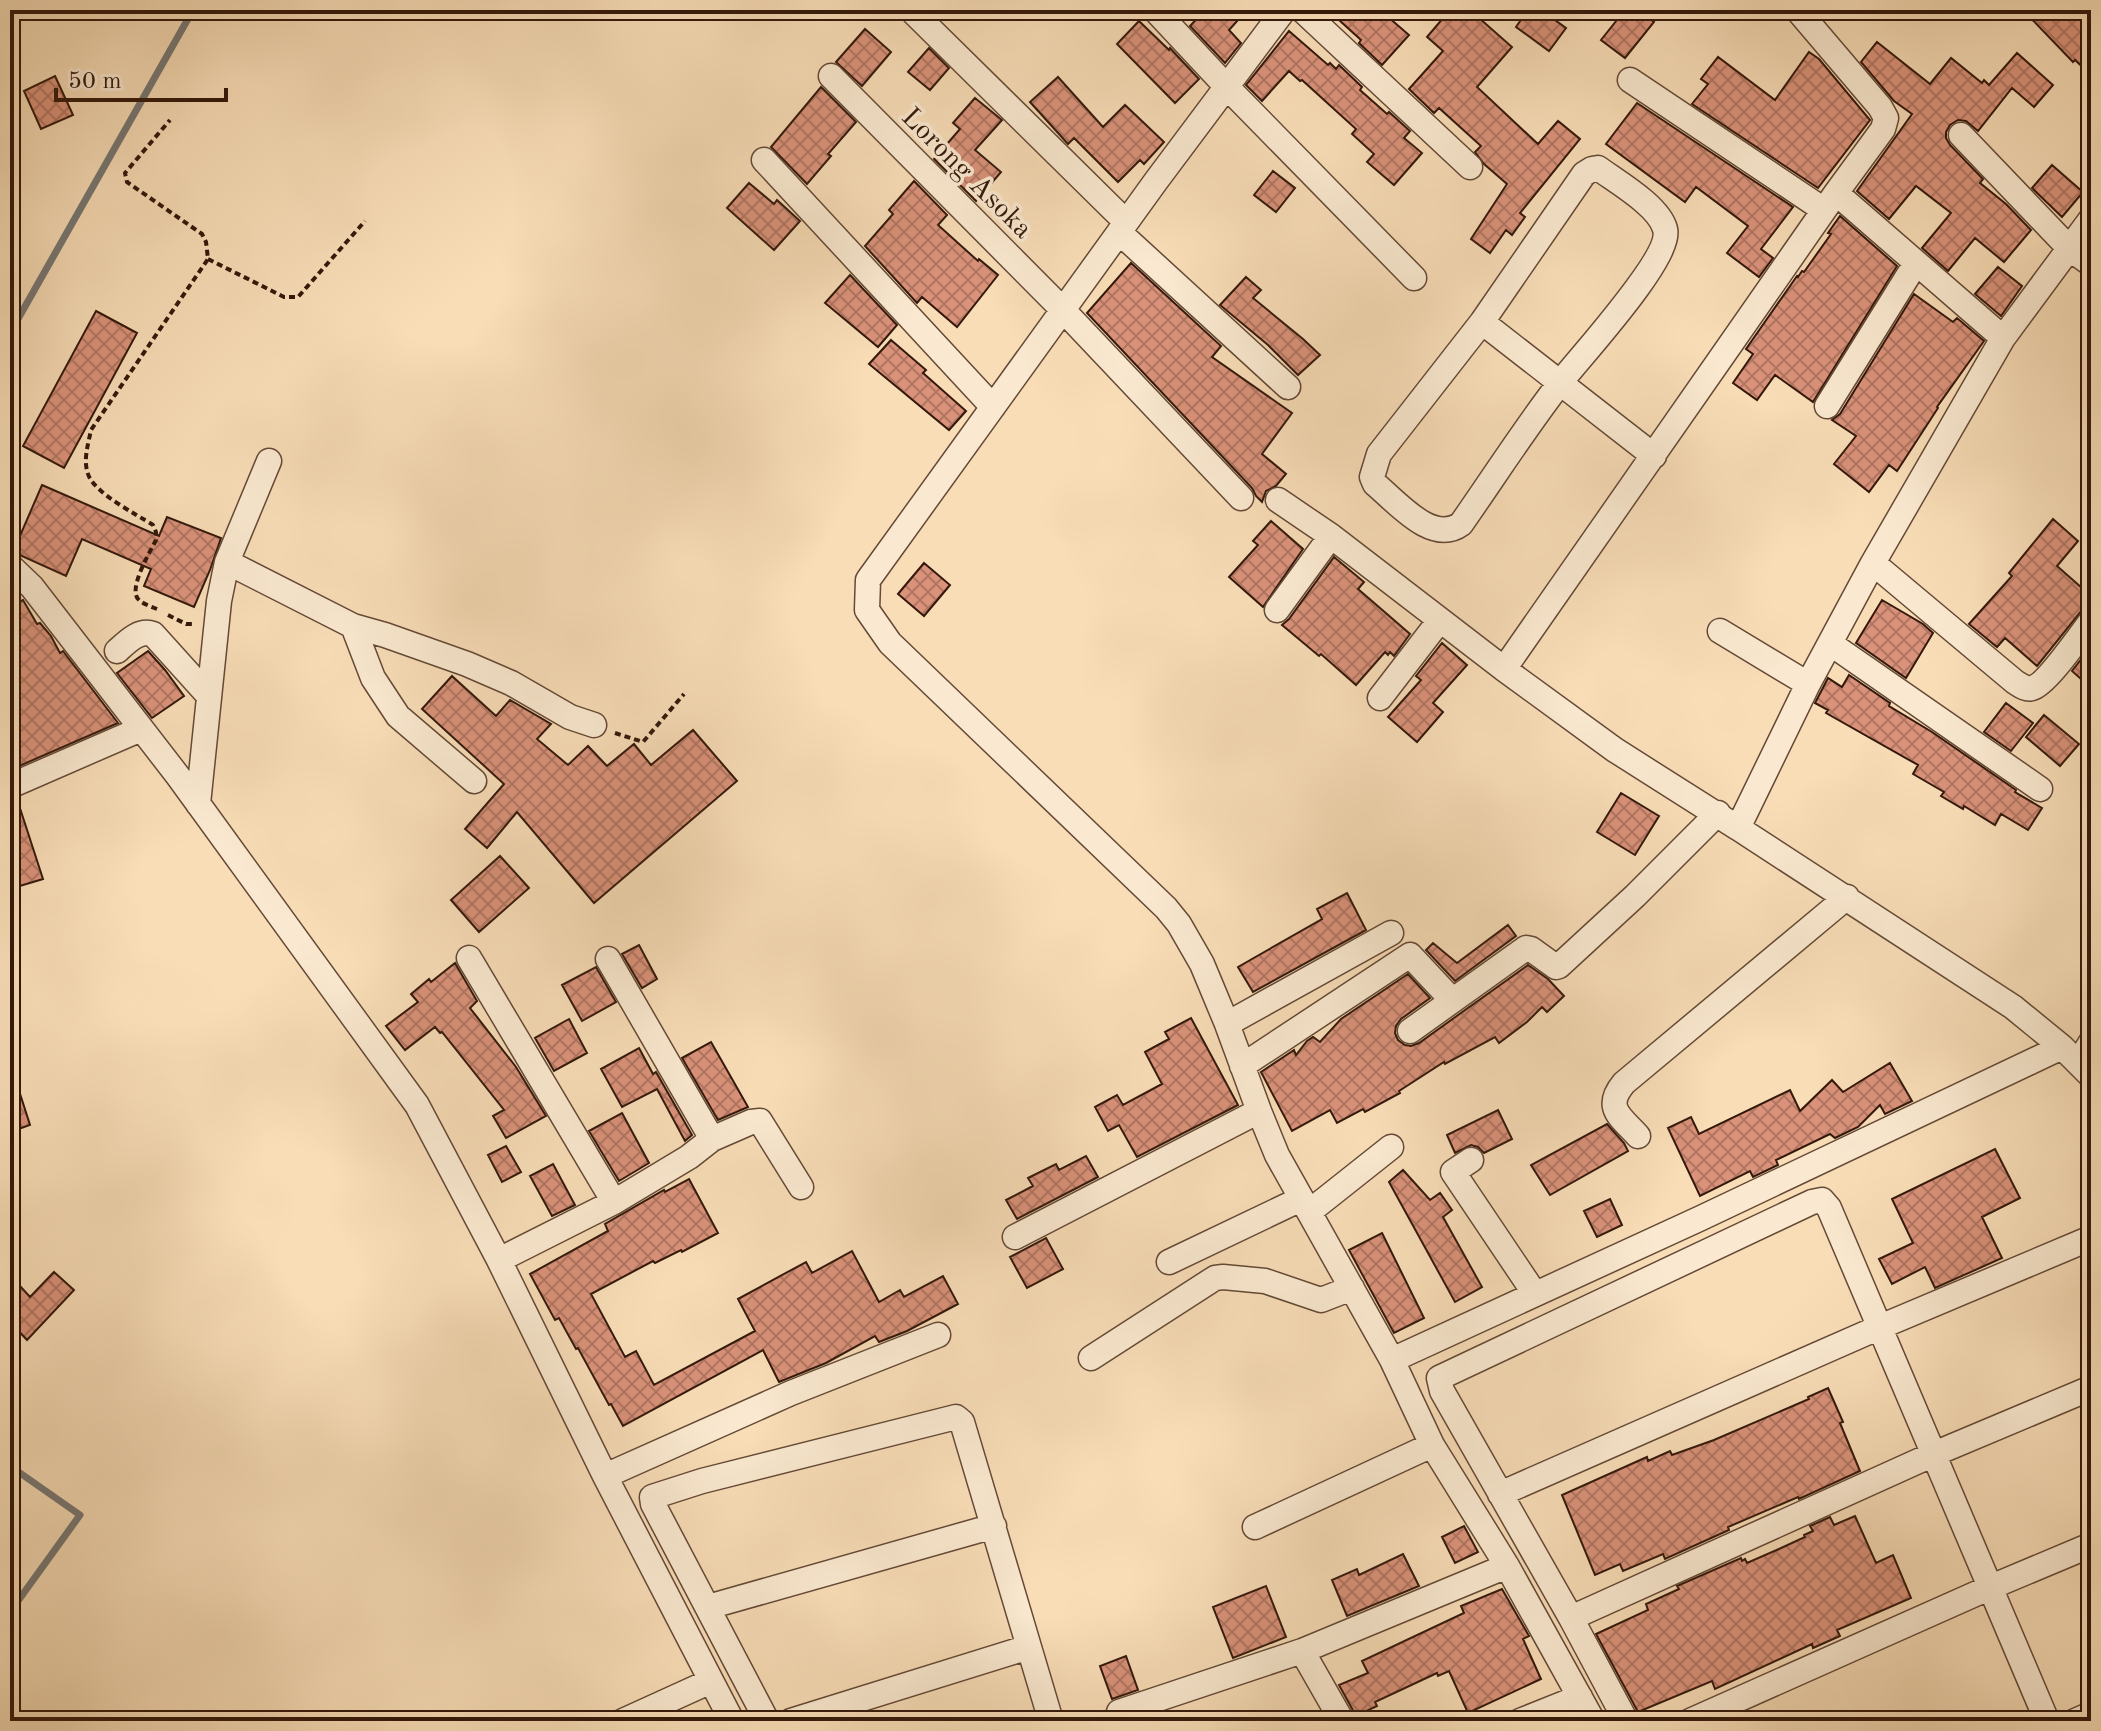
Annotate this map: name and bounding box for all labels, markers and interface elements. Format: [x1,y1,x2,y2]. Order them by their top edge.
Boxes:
scale bar [56,52,226,102]
text: 50 m [68,70,122,94]
street label: Lorong Asoka [895,103,1037,245]

